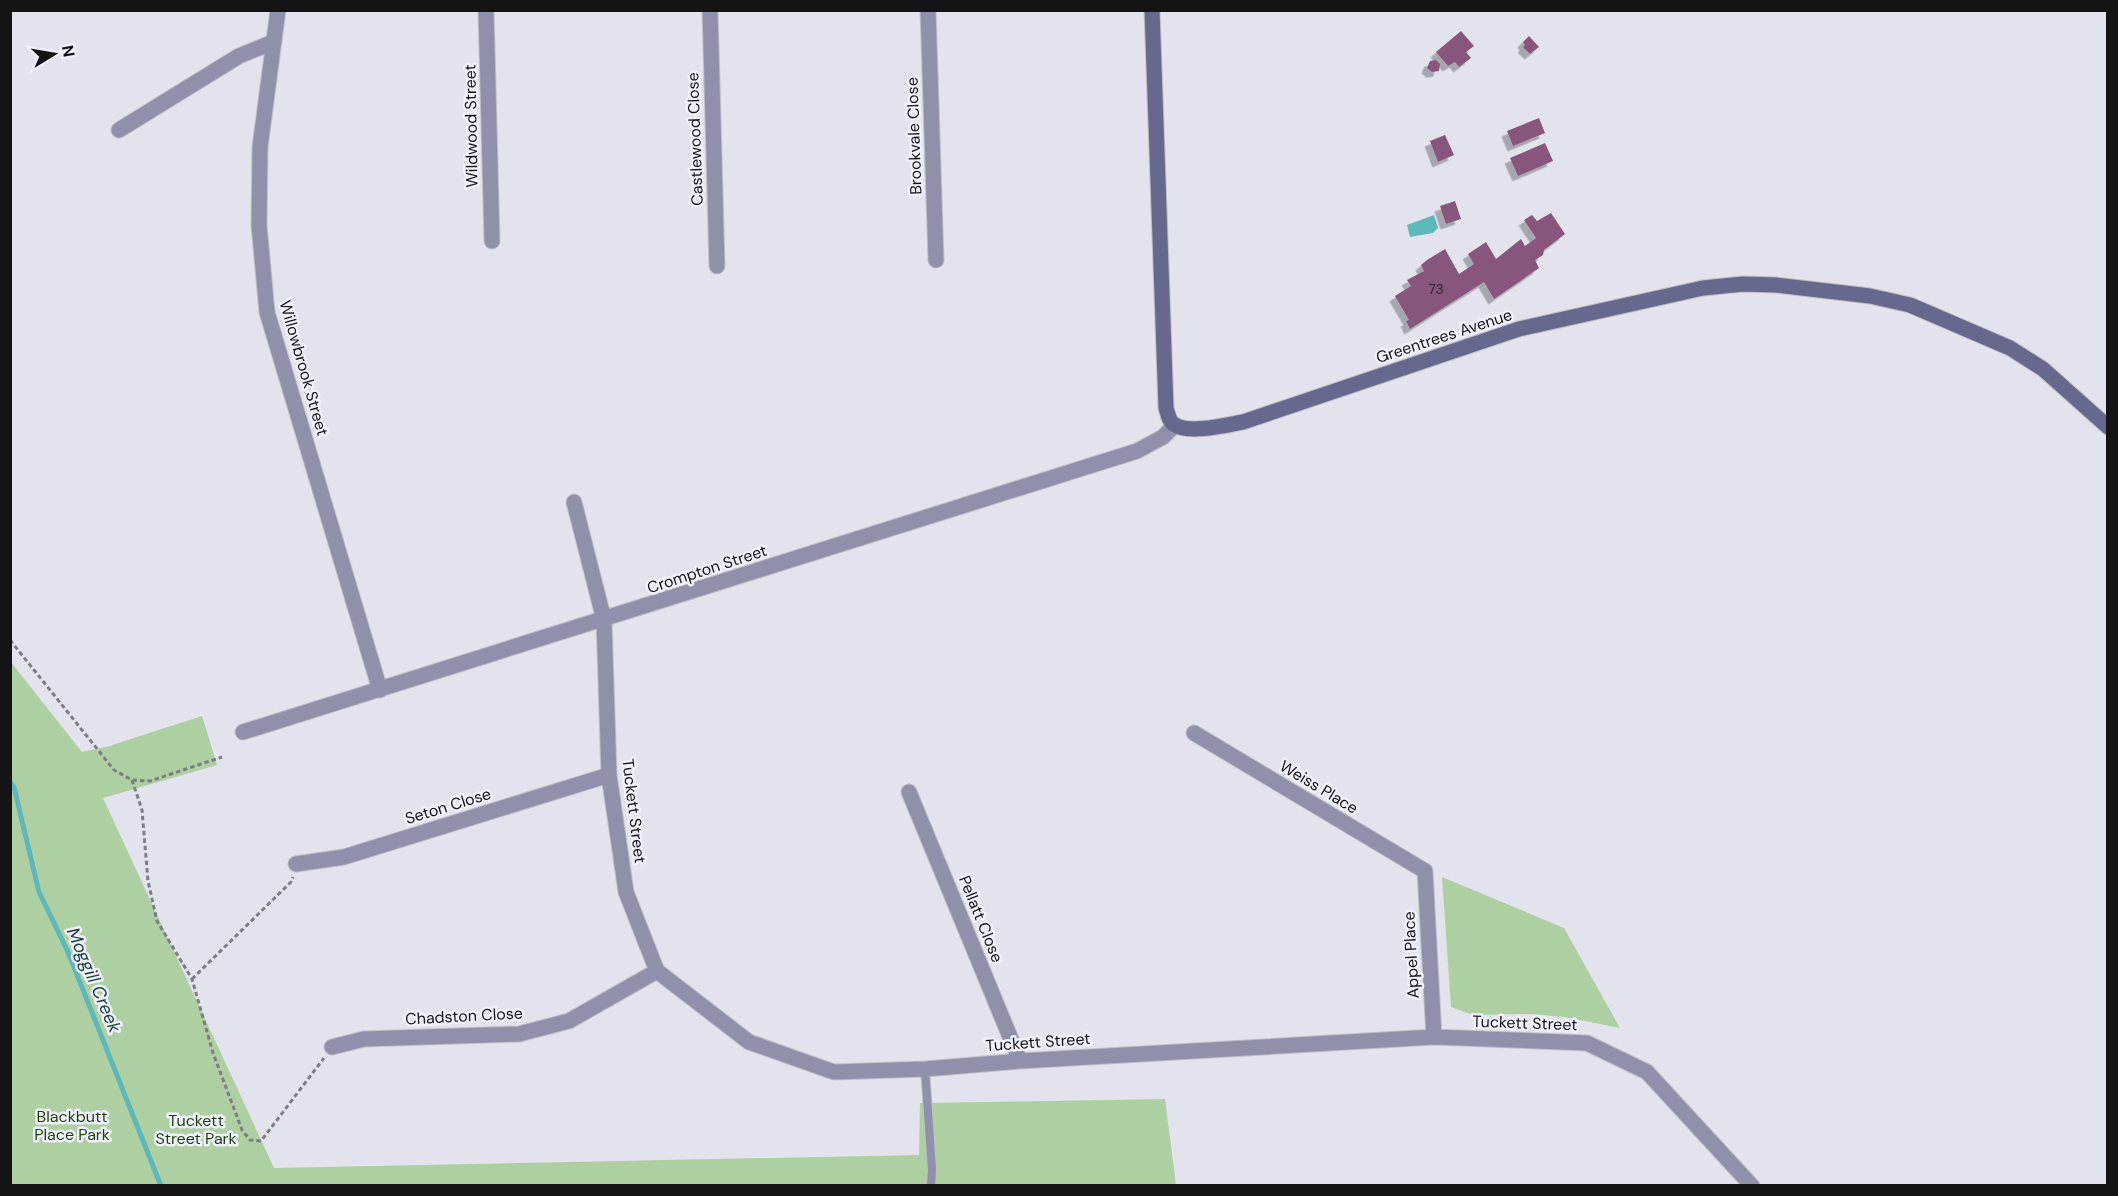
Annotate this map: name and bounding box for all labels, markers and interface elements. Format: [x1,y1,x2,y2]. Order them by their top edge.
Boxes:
north arrow [24,24,84,84]
text: N [57,44,80,59]
street label: Wildwood Street [459,64,483,188]
street label: Castlewood Close [682,72,708,206]
street label: Brookvale Close [901,77,927,195]
house number: 73 [1428,280,1444,298]
street label: Willowbrook Street [275,298,333,438]
street label: Greentrees Avenue [1373,304,1515,368]
street label: Crompton Street [644,540,770,598]
street label: Weiss Place [1276,755,1362,819]
street label: Tuckett Street [617,758,651,864]
street label: Seton Close [403,783,493,829]
street label: Pellatt Close [954,872,1008,966]
street label: Appel Place [1398,911,1424,999]
water label: Moggill Creek [61,924,127,1037]
street label: Chadston Close [405,1002,523,1030]
street label: Tuckett Street [1472,1011,1578,1035]
street label: Tuckett Street [985,1028,1091,1056]
park label: Blackbutt Place Park [34,1106,110,1145]
park label: Tuckett Street Park [155,1110,237,1149]

